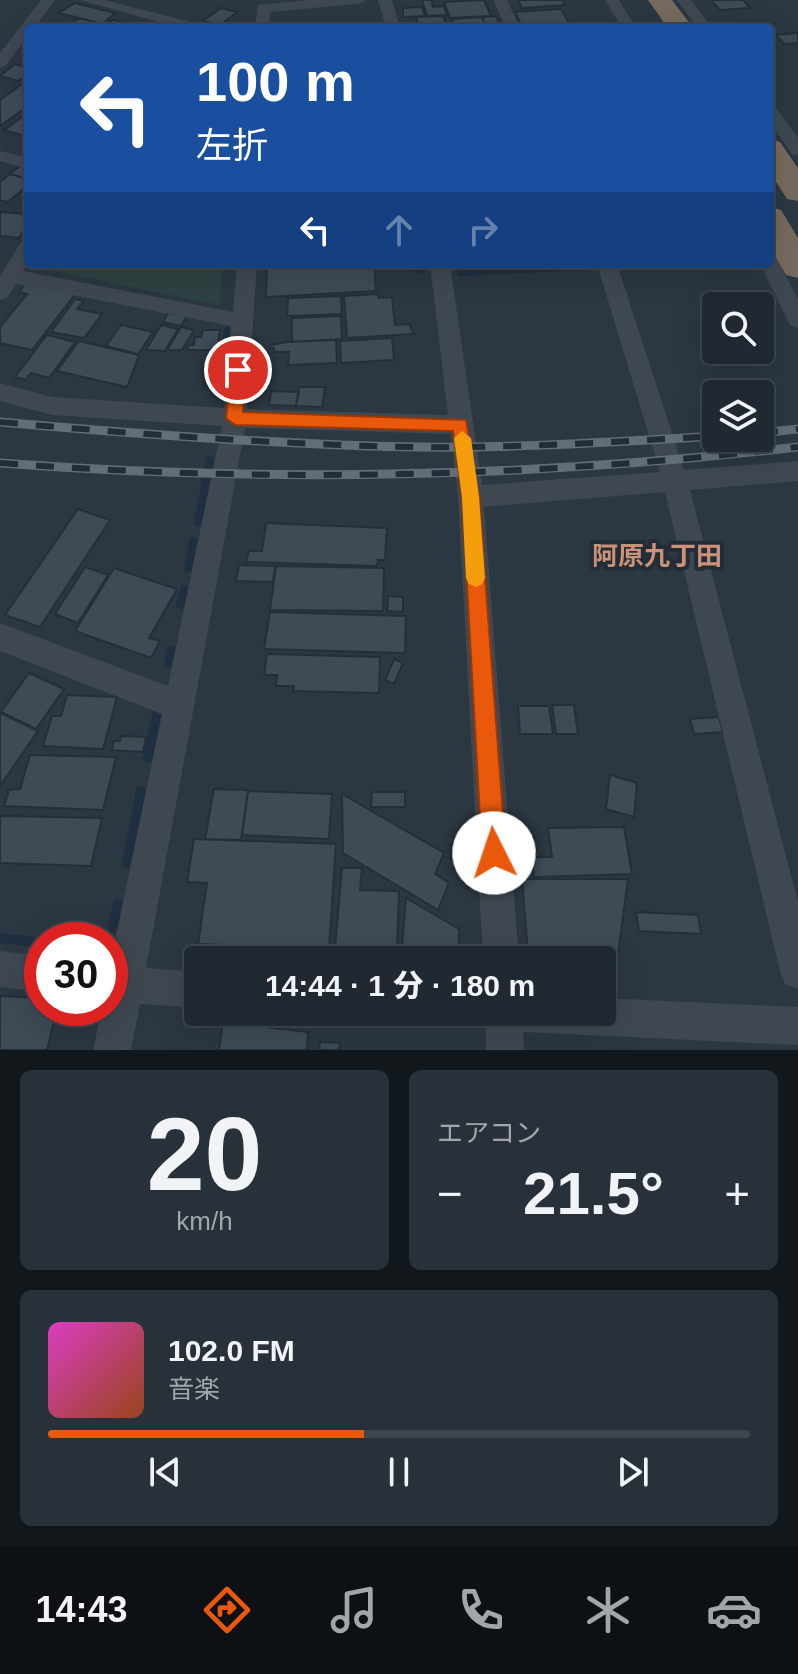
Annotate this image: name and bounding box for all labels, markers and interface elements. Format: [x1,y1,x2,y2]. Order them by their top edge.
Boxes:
text: 100 m [196,50,355,113]
icon: left [64,56,168,160]
text: 左折 [196,125,268,166]
icon: left [293,208,337,252]
icon: ahead [377,208,421,252]
icon: right [461,208,505,252]
map controls [702,292,774,452]
button: search [702,292,774,364]
pin [204,336,272,404]
icon: arrive [216,348,260,392]
button: layers [702,380,774,452]
district label: 阿原九丁田 [592,541,722,571]
position arrow [452,811,536,895]
speed limit sign: 30 [24,922,128,1026]
text: 14:44 · 1 分 · 180 m [265,969,535,1002]
text: 20 [147,1096,262,1212]
text: エアコン [437,1118,541,1148]
text: 21.5° [523,1160,664,1227]
text: − [437,1169,463,1218]
text: + [724,1169,750,1218]
text: km/h [176,1206,233,1236]
text: 102.0 FM [168,1334,295,1367]
text: 音楽 [168,1374,220,1404]
icon: previous [143,1450,187,1494]
icon: pause [377,1450,421,1494]
icon: next [611,1450,655,1494]
icon: directions [199,1582,255,1638]
icon: music [326,1582,382,1638]
icon: phone [453,1582,509,1638]
icon: climate [580,1582,636,1638]
icon: car [706,1582,762,1638]
text: 14:43 [35,1589,128,1630]

